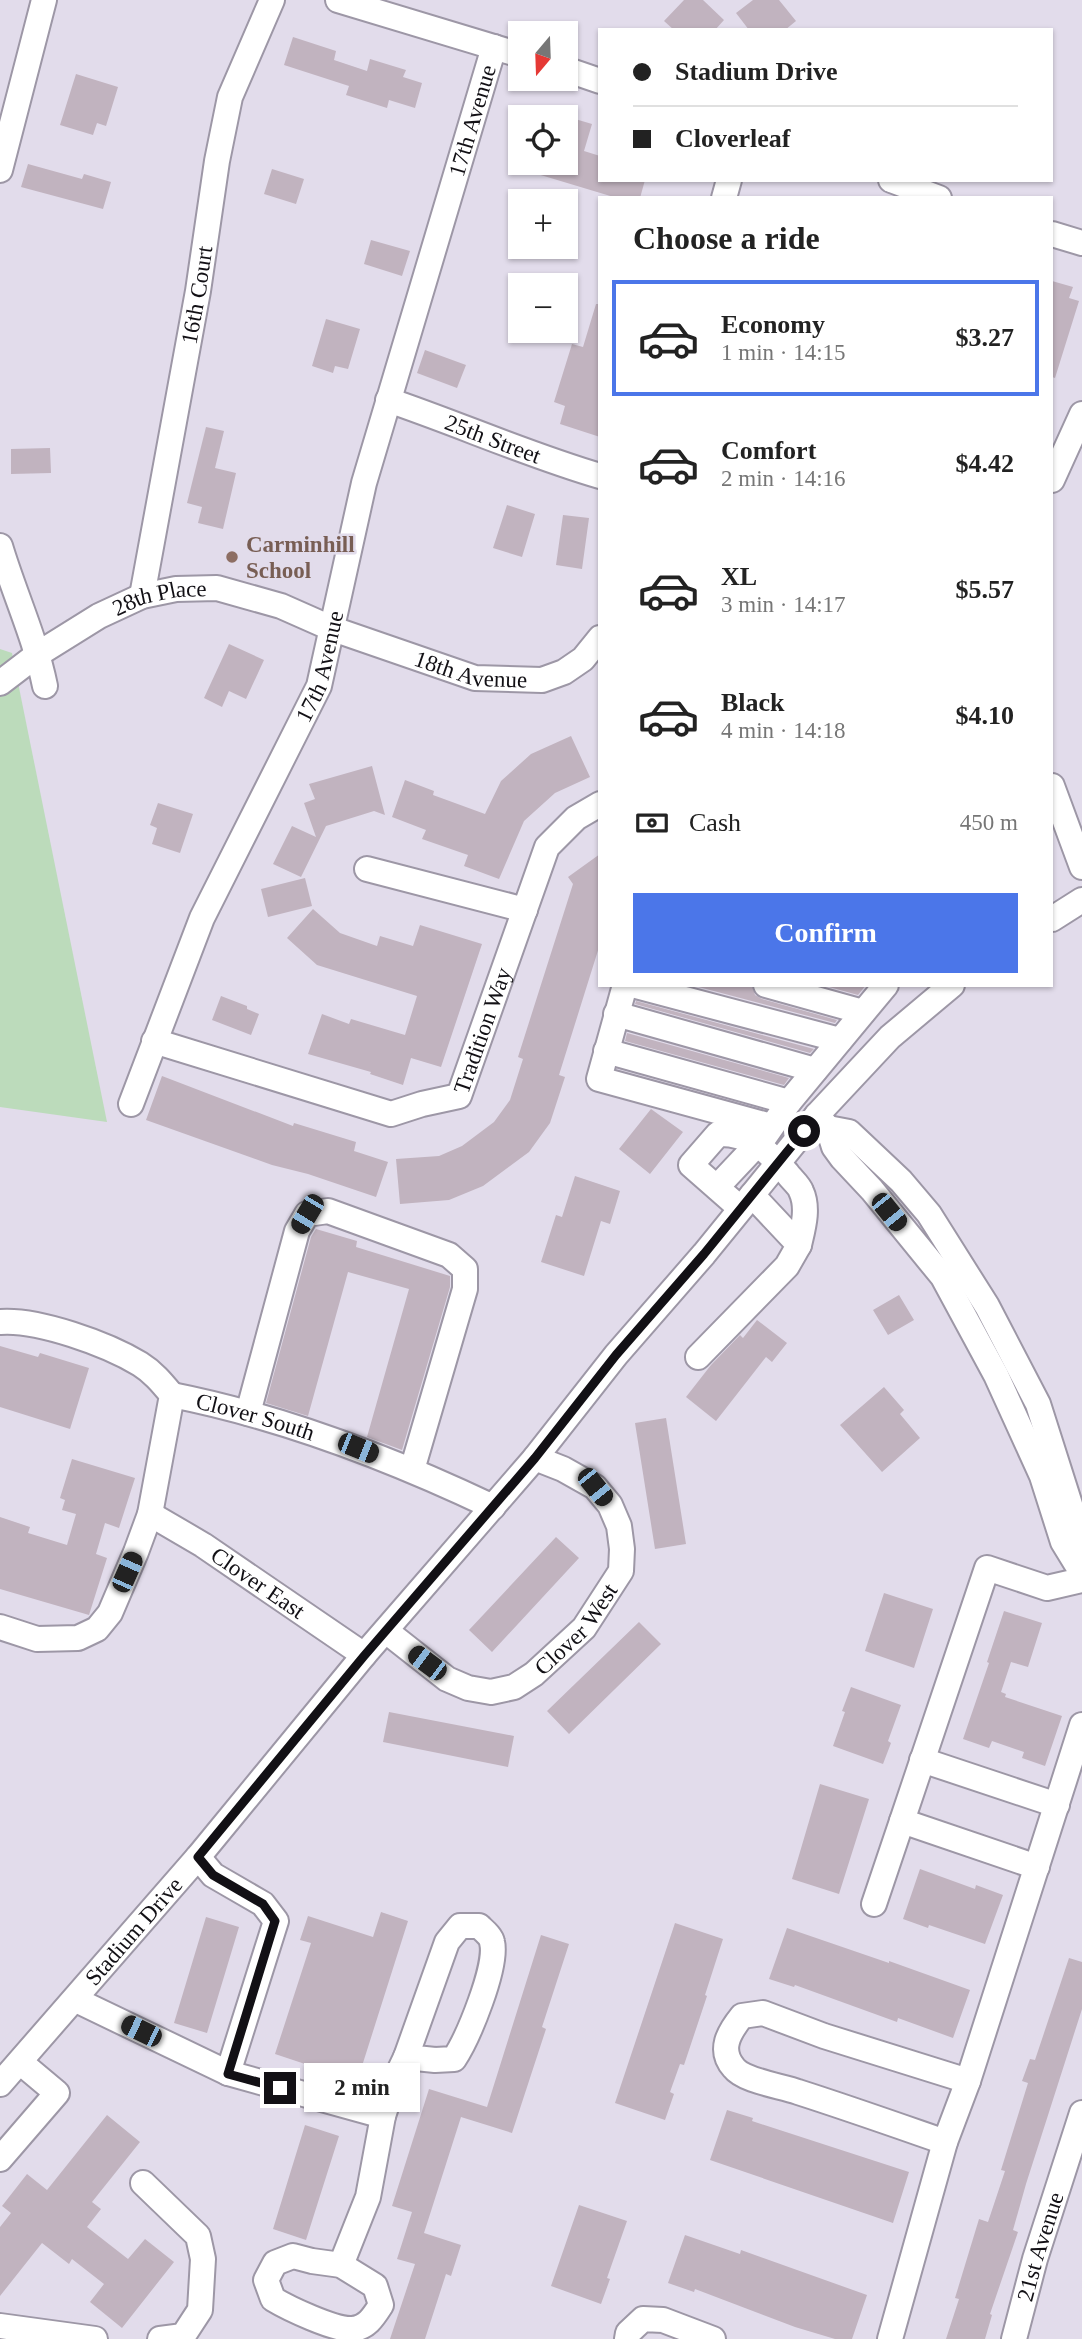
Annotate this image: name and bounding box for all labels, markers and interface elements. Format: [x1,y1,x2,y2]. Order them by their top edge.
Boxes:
north arrow [508,21,578,91]
map controls [508,21,578,343]
text: Stadium Drive [675,57,838,86]
street label: 17th Avenue [444,62,501,180]
button: locate [508,105,578,175]
text: Cloverleaf [675,124,791,153]
button: + [508,189,578,259]
text: Choose a ride [633,220,820,256]
street label: 16th Court [177,244,218,346]
button: − [508,273,578,343]
icon: car [637,307,700,370]
text: Economy [721,310,825,339]
text: $3.27 [956,323,1014,352]
text: 1 min · 14:15 [721,340,846,365]
street label: 25th Street [442,410,545,469]
icon: car [637,433,700,496]
text: Comfort [721,436,816,465]
text: $4.42 [956,449,1014,478]
text: 2 min · 14:16 [721,466,846,491]
place label: Carminhill School [246,532,355,583]
marker: Carminhill School [224,549,240,565]
icon: car [637,559,700,622]
text: XL [721,562,757,591]
text: $5.57 [956,575,1014,604]
street label: 28th Place [109,576,207,621]
text: 3 min · 14:17 [721,592,846,617]
street label: 17th Avenue [291,609,348,726]
street label: 18th Avenue [411,646,528,693]
icon: car [637,685,700,748]
text: Black [721,688,785,717]
text: $4.10 [956,701,1014,730]
text: 4 min · 14:18 [721,718,846,743]
icon: cash [633,804,671,842]
text: Cash [689,808,741,837]
text: 450 m [960,810,1018,835]
button: Confirm [633,893,1018,973]
street label: Tradition Way [449,964,517,1097]
route start [788,1115,820,1147]
car [868,1189,911,1235]
car [288,1191,327,1237]
street label: Clover South [194,1388,318,1446]
car [335,1430,382,1466]
car [574,1464,617,1510]
street label: Clover East [206,1542,310,1624]
car [109,1549,146,1595]
street label: Clover West [530,1579,623,1680]
car [404,1642,451,1684]
street label: Stadium Drive [80,1872,188,1990]
car [118,2012,165,2050]
callout: 2 min [304,2064,420,2112]
route end [264,2072,296,2104]
text: 2 min [334,2075,390,2100]
street label: 21st Avenue [1012,2189,1069,2304]

